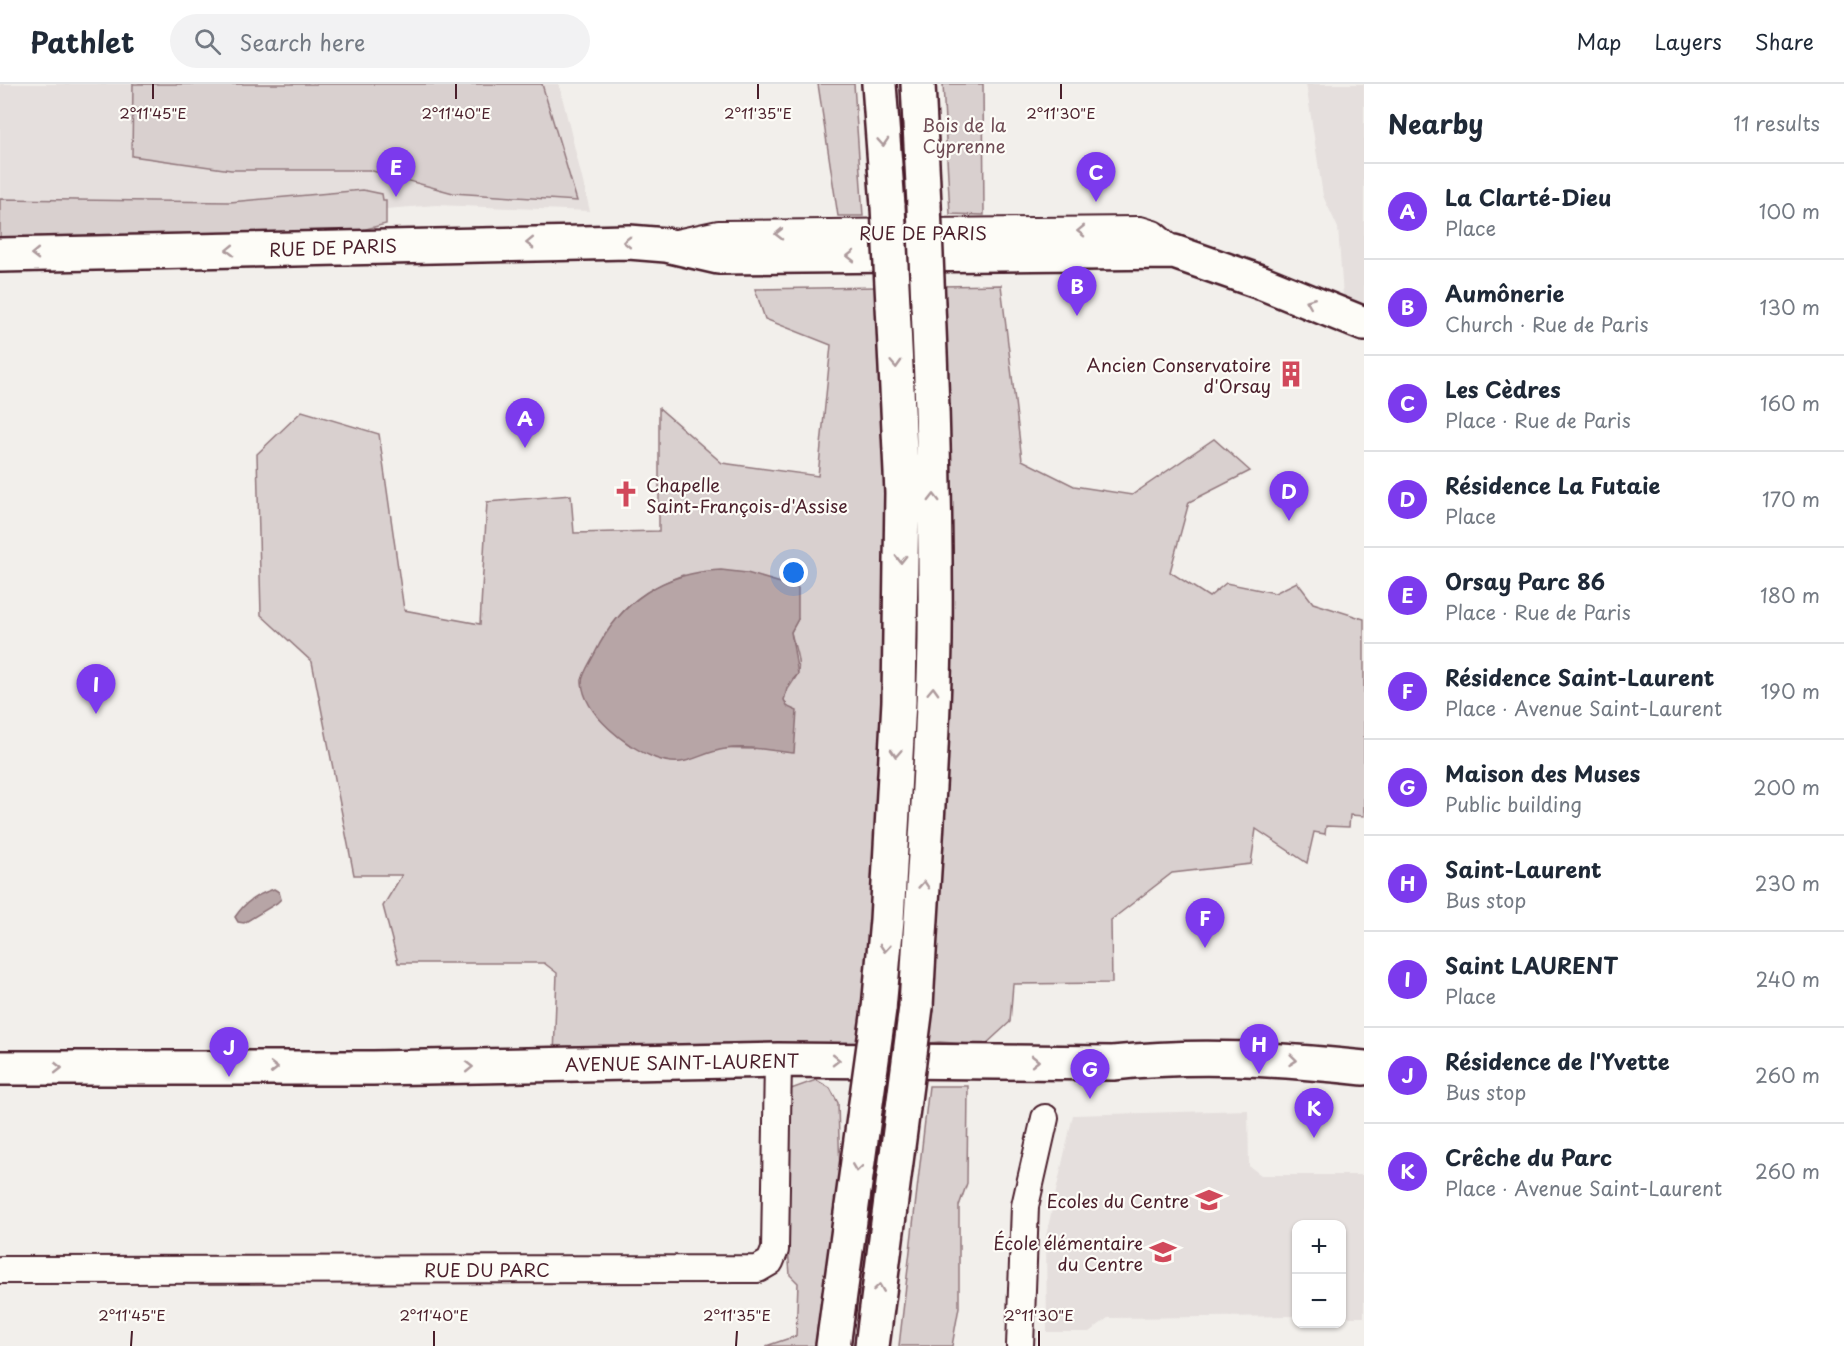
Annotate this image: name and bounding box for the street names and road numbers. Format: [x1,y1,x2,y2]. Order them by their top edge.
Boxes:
street label: RUE DE PARIS [859,219,987,246]
street label: RUE DE PARIS [269,231,397,263]
street label: AVENUE SAINT-LAURENT [565,1046,800,1078]
street label: RUE DU PARC [424,1256,550,1283]

